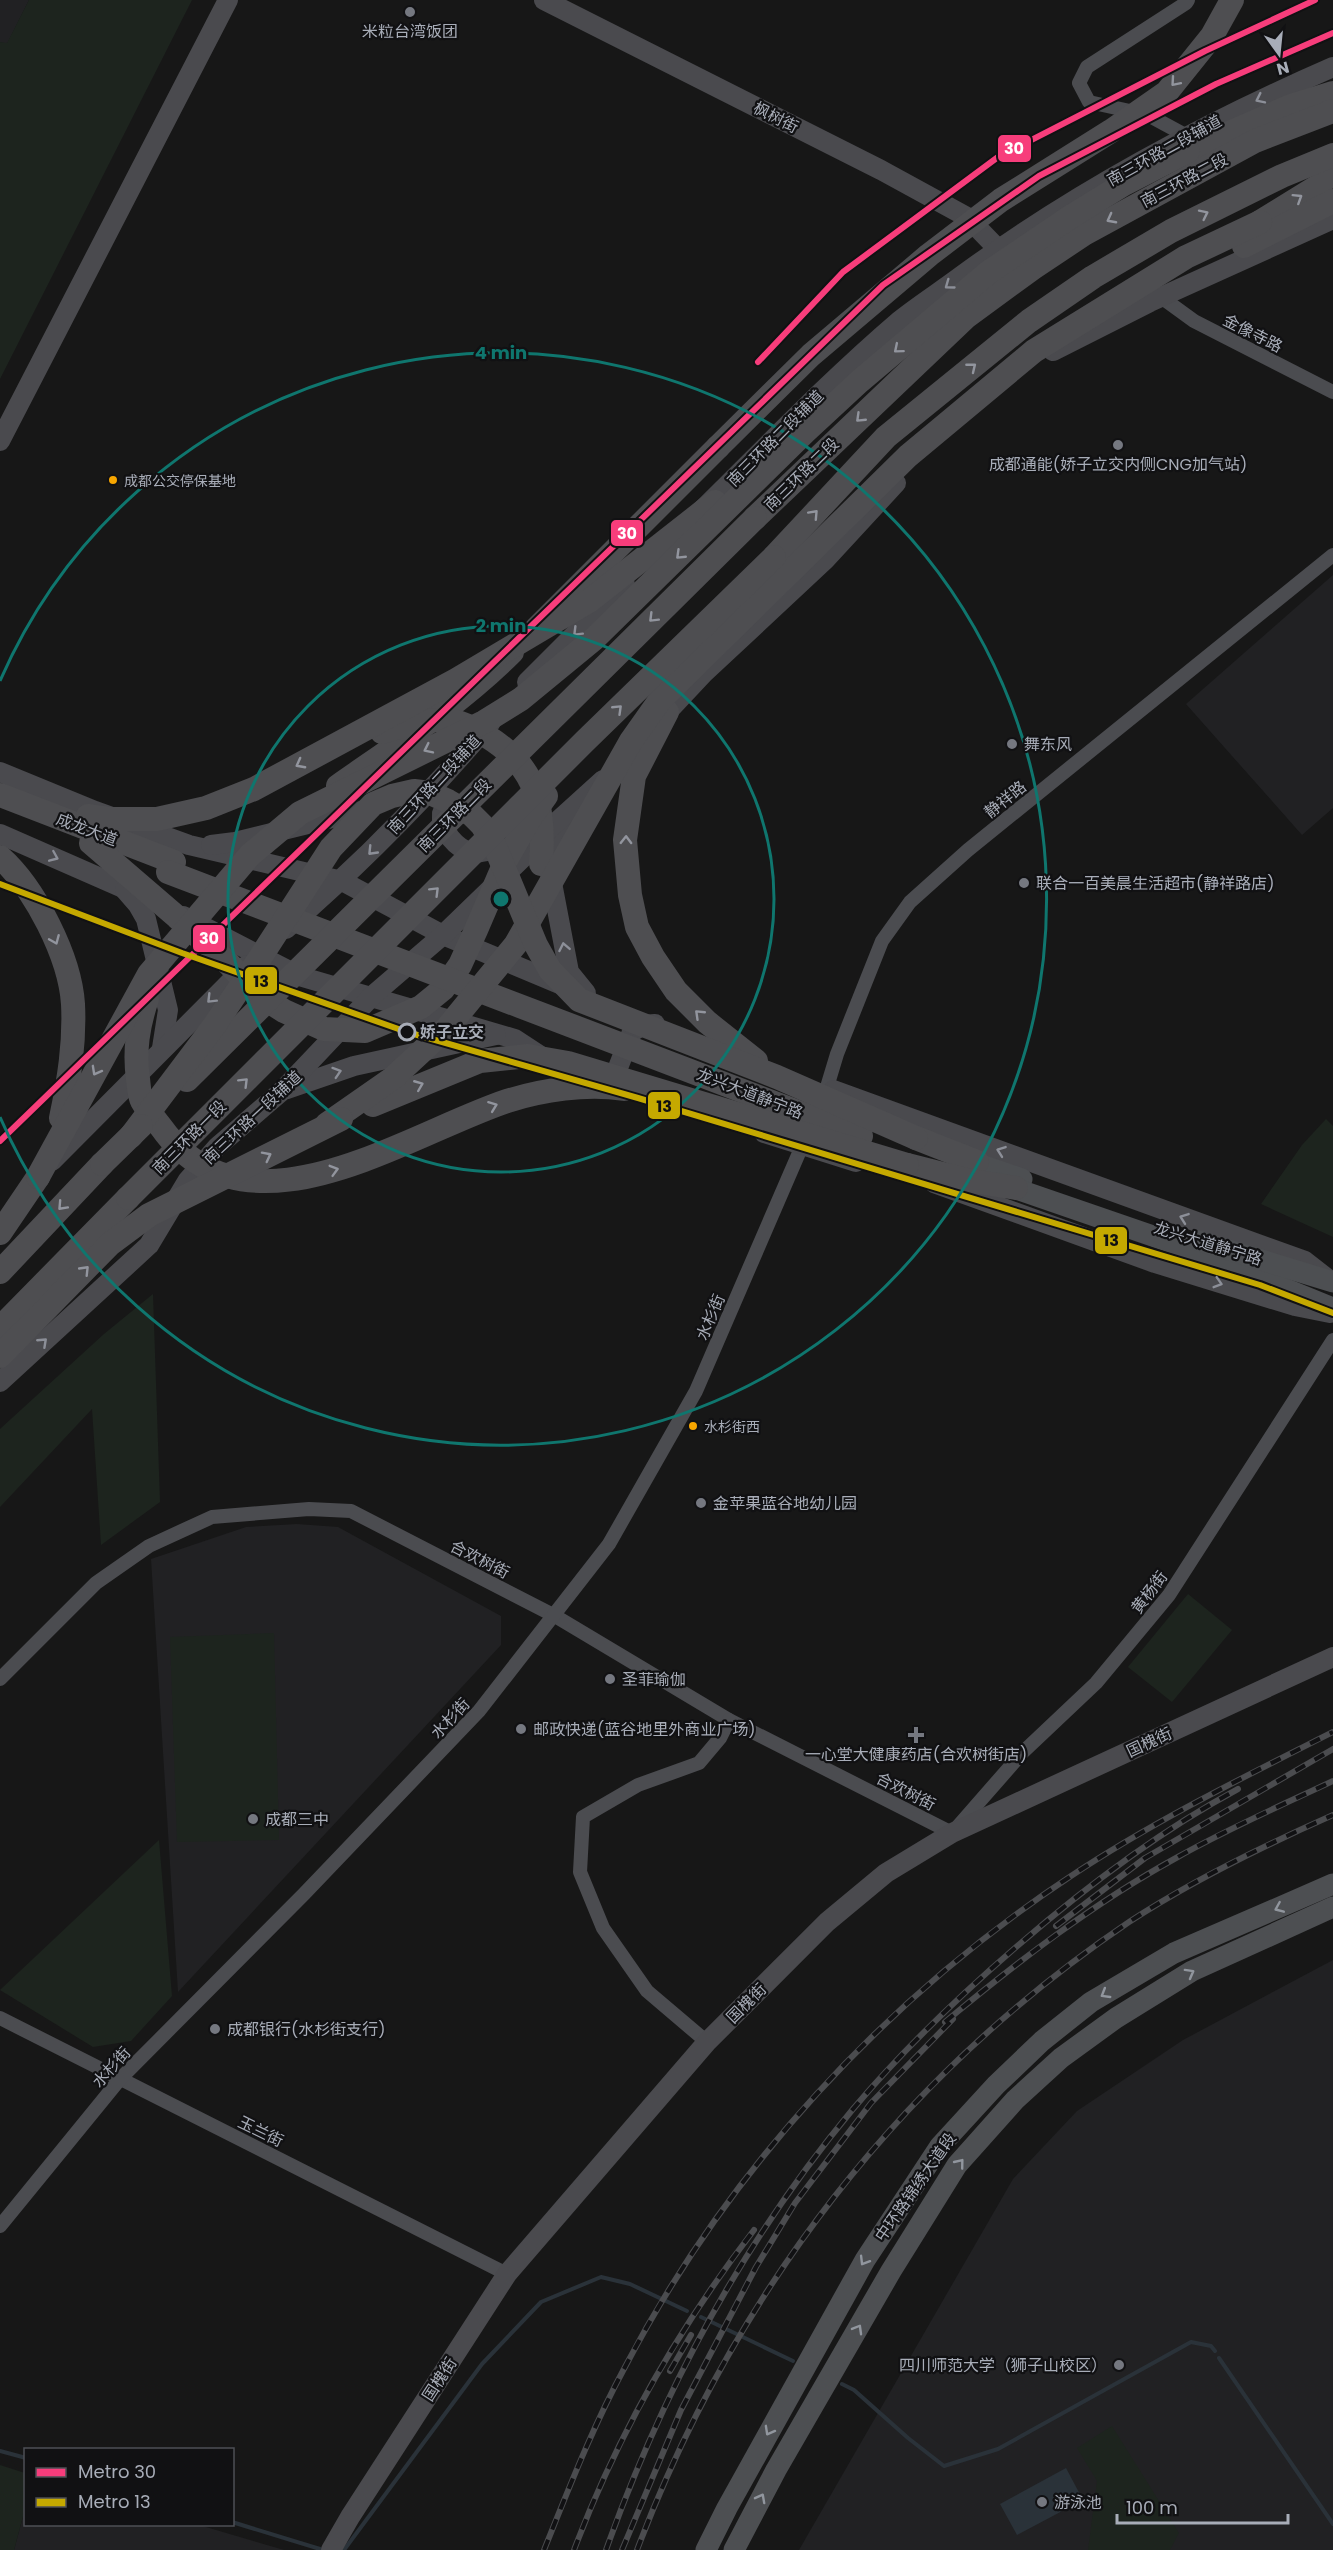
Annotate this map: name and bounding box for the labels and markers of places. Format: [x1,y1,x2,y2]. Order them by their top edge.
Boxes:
marker: 米粒台湾饭团 [403,5,417,19]
place label: 米粒台湾饭团 [362,20,458,43]
marker: 成都通能(娇子立交内侧CNG加气站) [1111,438,1125,452]
place label: 成都通能(娇子立交内侧CNG加气站) [989,453,1247,476]
place label: 成都公交停保基地 [124,471,236,491]
marker: 成都公交停保基地 [107,474,119,486]
place label: 舞东风 [1024,733,1072,756]
marker: 舞东风 [1005,737,1019,751]
place label: 联合一百美晨生活超市(静祥路店) [1036,872,1275,895]
marker: 联合一百美晨生活超市(静祥路店) [1017,876,1031,890]
centre of rings [491,889,511,909]
place label: 娇子立交 [420,1021,484,1044]
marker: 娇子立交 [398,1023,416,1041]
place label: 水杉街西 [704,1417,760,1437]
marker: 水杉街西 [687,1420,699,1432]
place label: 金苹果蓝谷地幼儿园 [713,1492,857,1515]
marker: 金苹果蓝谷地幼儿园 [694,1496,708,1510]
place label: 圣菲瑜伽 [622,1668,686,1691]
marker: 圣菲瑜伽 [603,1672,617,1686]
place label: 邮政快递(蓝谷地里外商业广场) [533,1718,756,1741]
marker: 邮政快递(蓝谷地里外商业广场) [514,1722,528,1736]
marker: 一心堂大健康药店(合欢树街店) [909,1728,923,1742]
place label: 一心堂大健康药店(合欢树街店) [805,1743,1027,1766]
place label: 成都三中 [265,1808,329,1831]
marker: 成都三中 [246,1812,260,1826]
place label: 成都银行(水杉街支行) [227,2018,386,2041]
marker: 成都银行(水杉街支行) [208,2022,222,2036]
place label: 四川师范大学（狮子山校区） [899,2354,1107,2377]
marker: 四川师范大学（狮子山校区） [1112,2358,1126,2372]
place label: 游泳池 [1054,2491,1102,2514]
marker: 游泳池 [1035,2495,1049,2509]

